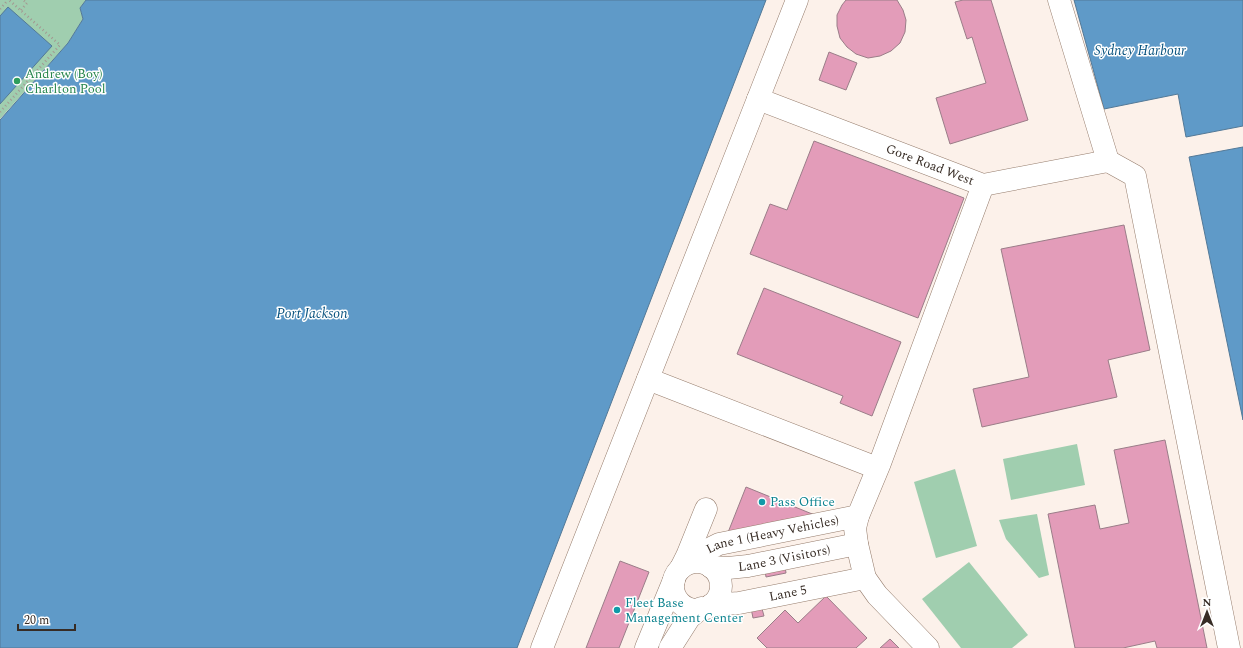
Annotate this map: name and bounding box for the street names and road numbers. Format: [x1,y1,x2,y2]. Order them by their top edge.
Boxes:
street label: Gore Road West [883,139,977,191]
street label: Lane 1 (Heavy Vehicles) [702,510,841,559]
street label: Lane 3 (Visitors) [737,540,832,577]
street label: Lane 5 [767,580,809,607]

